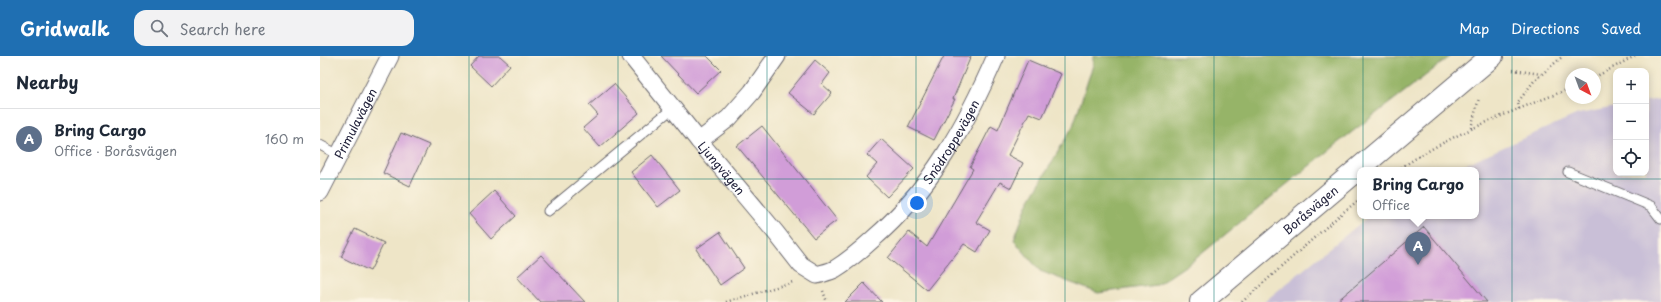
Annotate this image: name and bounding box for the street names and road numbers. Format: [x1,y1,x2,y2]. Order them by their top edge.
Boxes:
street label: Primulavägen [329,85,381,162]
street label: Snödroppevägen [918,97,983,188]
street label: Ljungvägen [694,137,749,199]
street label: Boråsvägen [1279,181,1342,238]

